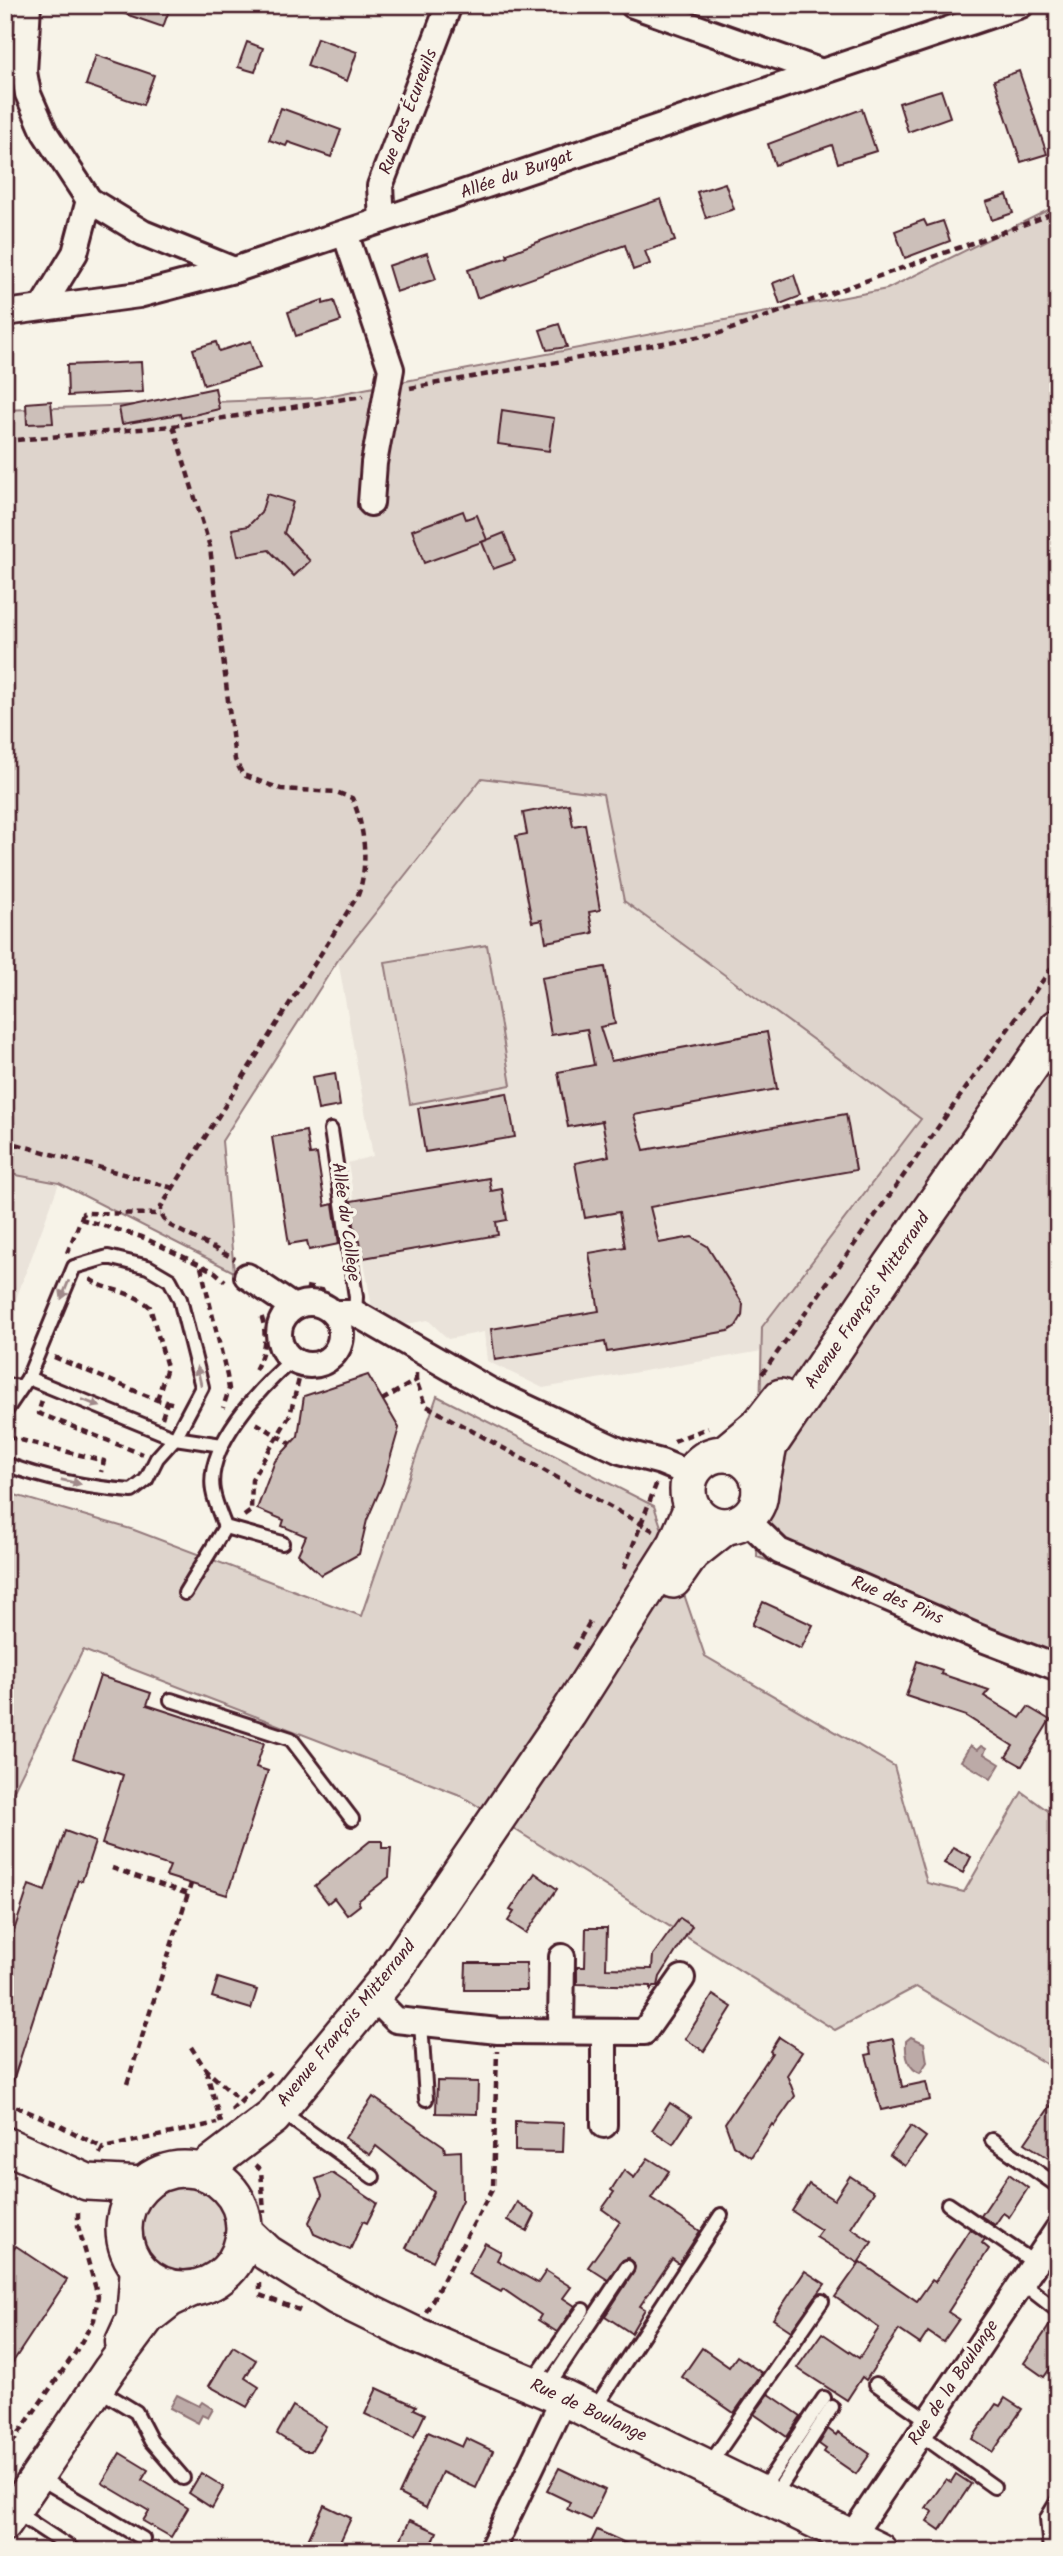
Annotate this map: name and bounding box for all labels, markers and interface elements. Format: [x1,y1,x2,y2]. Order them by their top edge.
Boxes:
street label: Rue des Écureuils [372,45,446,179]
street label: Allée du Burgat [457,142,578,208]
street label: Allée du Collège [322,1161,368,1283]
street label: Avenue François Mitterrand [798,1206,939,1396]
one-way arrow [59,1279,70,1300]
one-way arrow [193,1365,204,1387]
one-way arrow [81,1398,102,1409]
one-way arrow [60,1476,82,1487]
street label: Rue des Pins [846,1569,948,1634]
street label: Avenue François Mitterrand [270,1933,424,2114]
street label: Rue de la Boulange [901,2314,1007,2452]
street label: Rue de Boulange [525,2371,651,2451]

